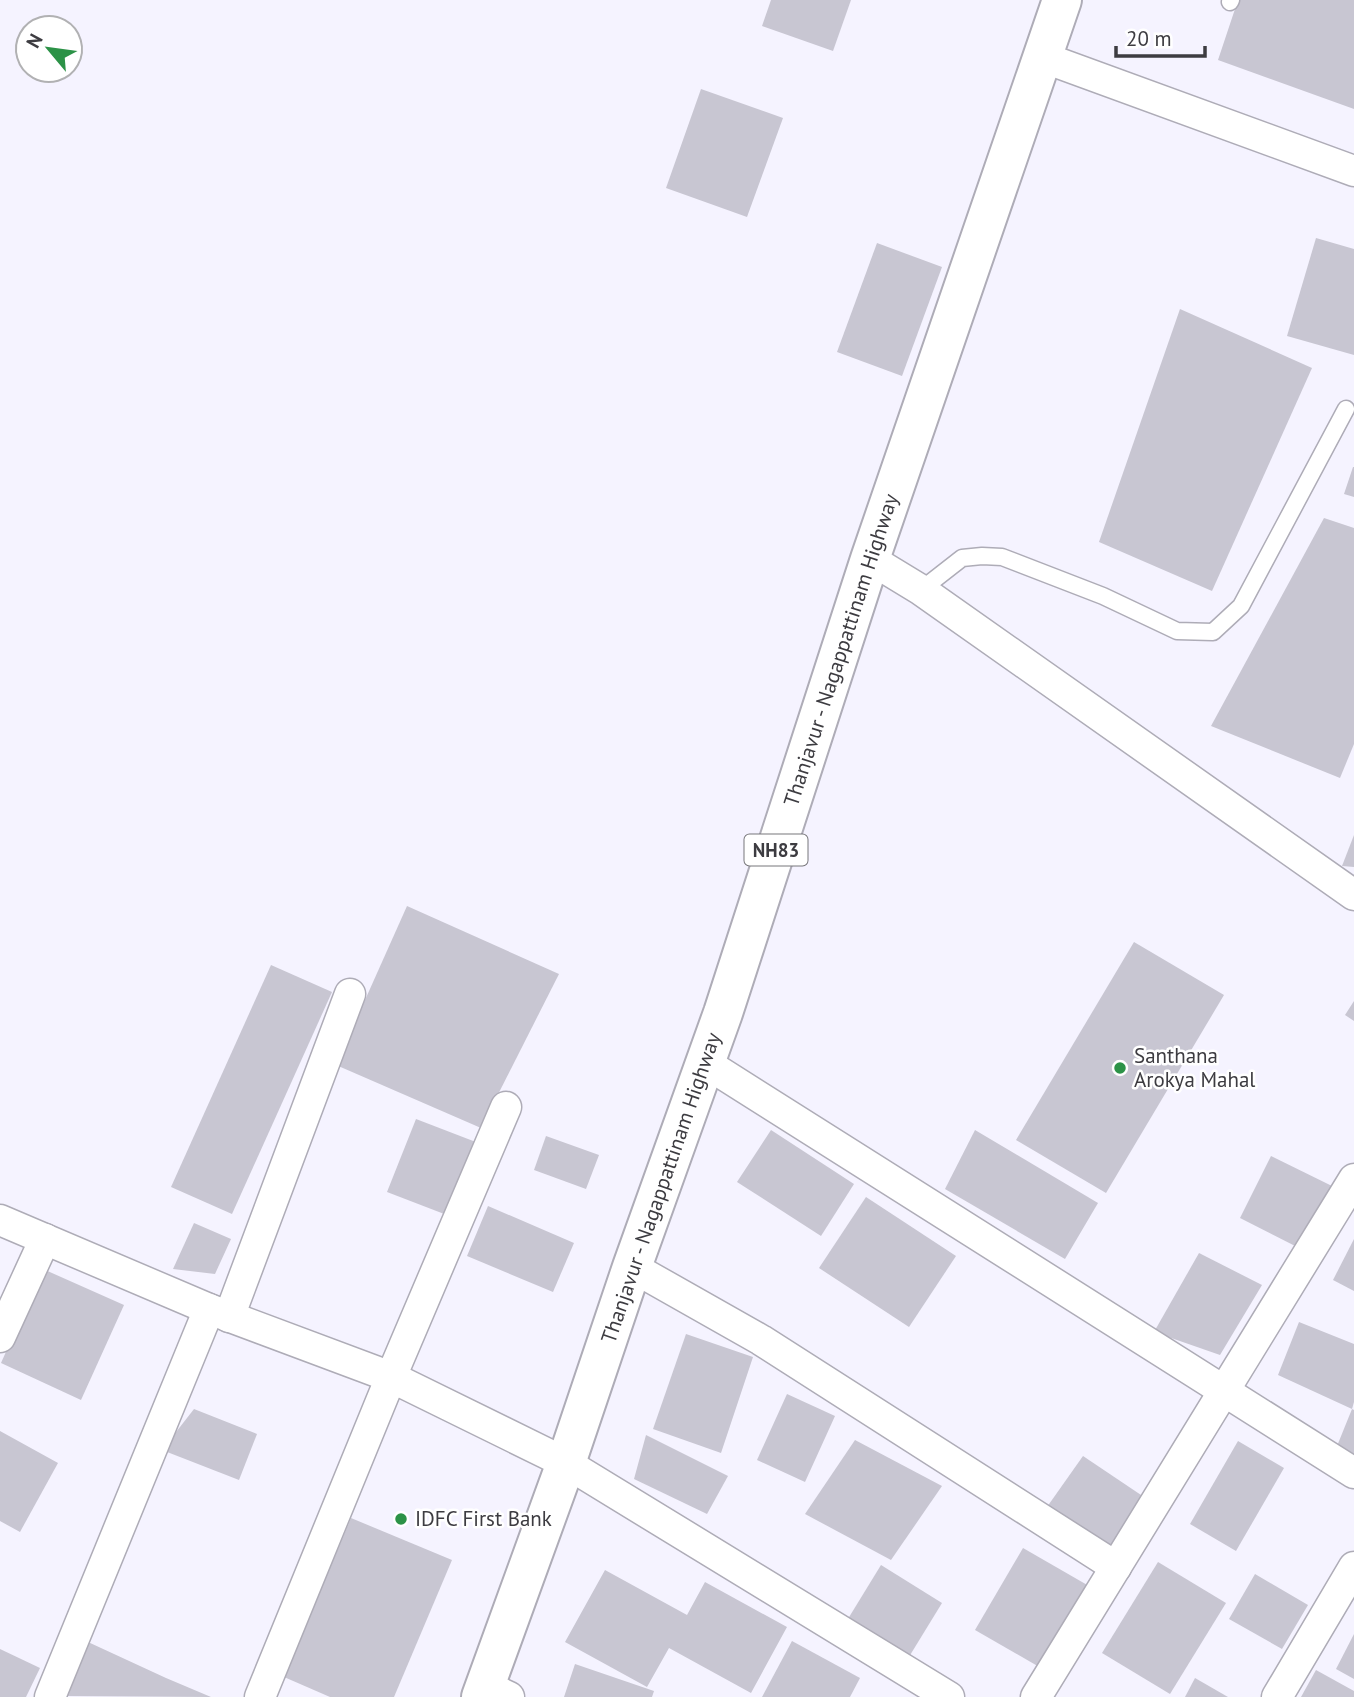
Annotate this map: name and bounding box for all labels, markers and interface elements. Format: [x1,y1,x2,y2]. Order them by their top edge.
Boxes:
north arrow [14,14,84,84]
scale bar [1116,14,1205,58]
text: 20 m [1126,25,1172,52]
text: N [21,29,48,52]
street label: Thanjavur - Nagappattinam Highway [777,490,904,810]
road number: NH83 [744,834,808,866]
street label: Thanjavur - Nagappattinam Highway [595,1029,727,1347]
place label: Santhana Arokya Mahal [1134,1042,1255,1093]
marker: Santhana Arokya Mahal [1112,1060,1128,1076]
place label: IDFC First Bank [415,1505,552,1532]
marker: IDFC First Bank [393,1511,409,1527]

